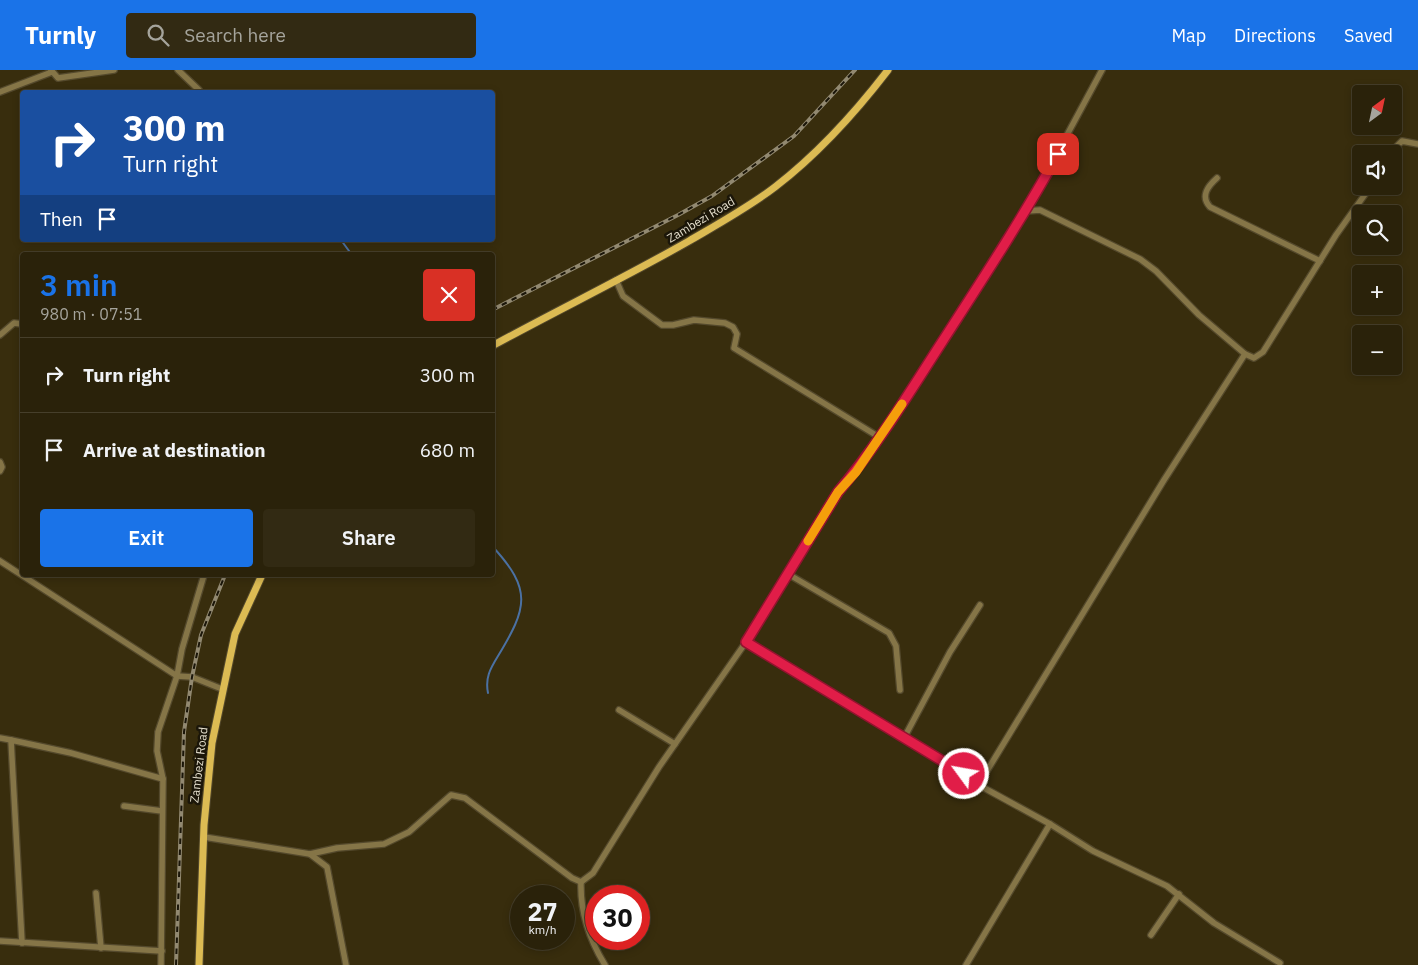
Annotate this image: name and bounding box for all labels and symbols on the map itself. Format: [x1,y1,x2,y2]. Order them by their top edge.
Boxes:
north arrow [1352,85,1402,135]
pin [1037,133,1079,175]
street label: Zambezi Road [664,193,737,246]
street label: Zambezi Road [186,726,211,804]
position arrow [937,747,989,799]
speed limit sign: 30 [585,885,650,950]

